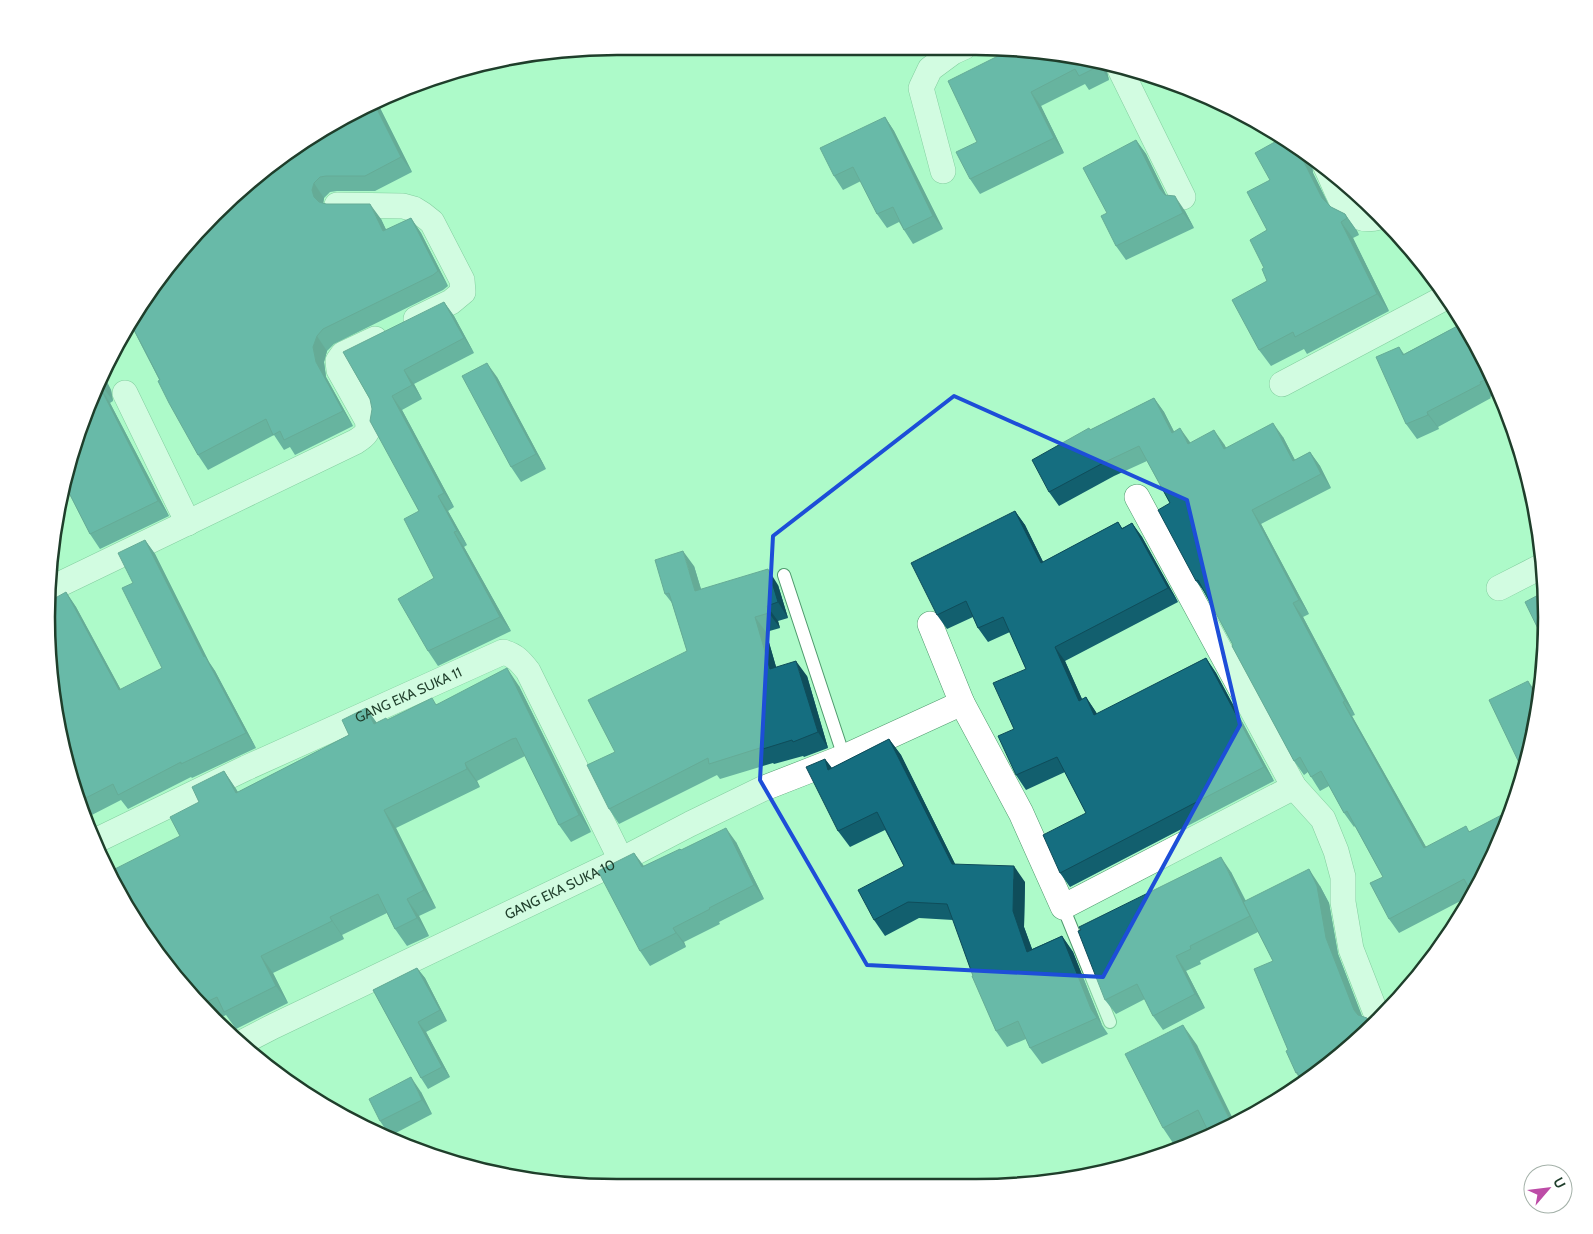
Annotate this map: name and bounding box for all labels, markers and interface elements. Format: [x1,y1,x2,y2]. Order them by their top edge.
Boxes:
street label: GANG EKA SUKA 11 [352,663,464,727]
street label: GANG EKA SUKA 10 [502,855,618,923]
north arrow [1523,1164,1573,1214]
text: U [1549,1174,1570,1192]

